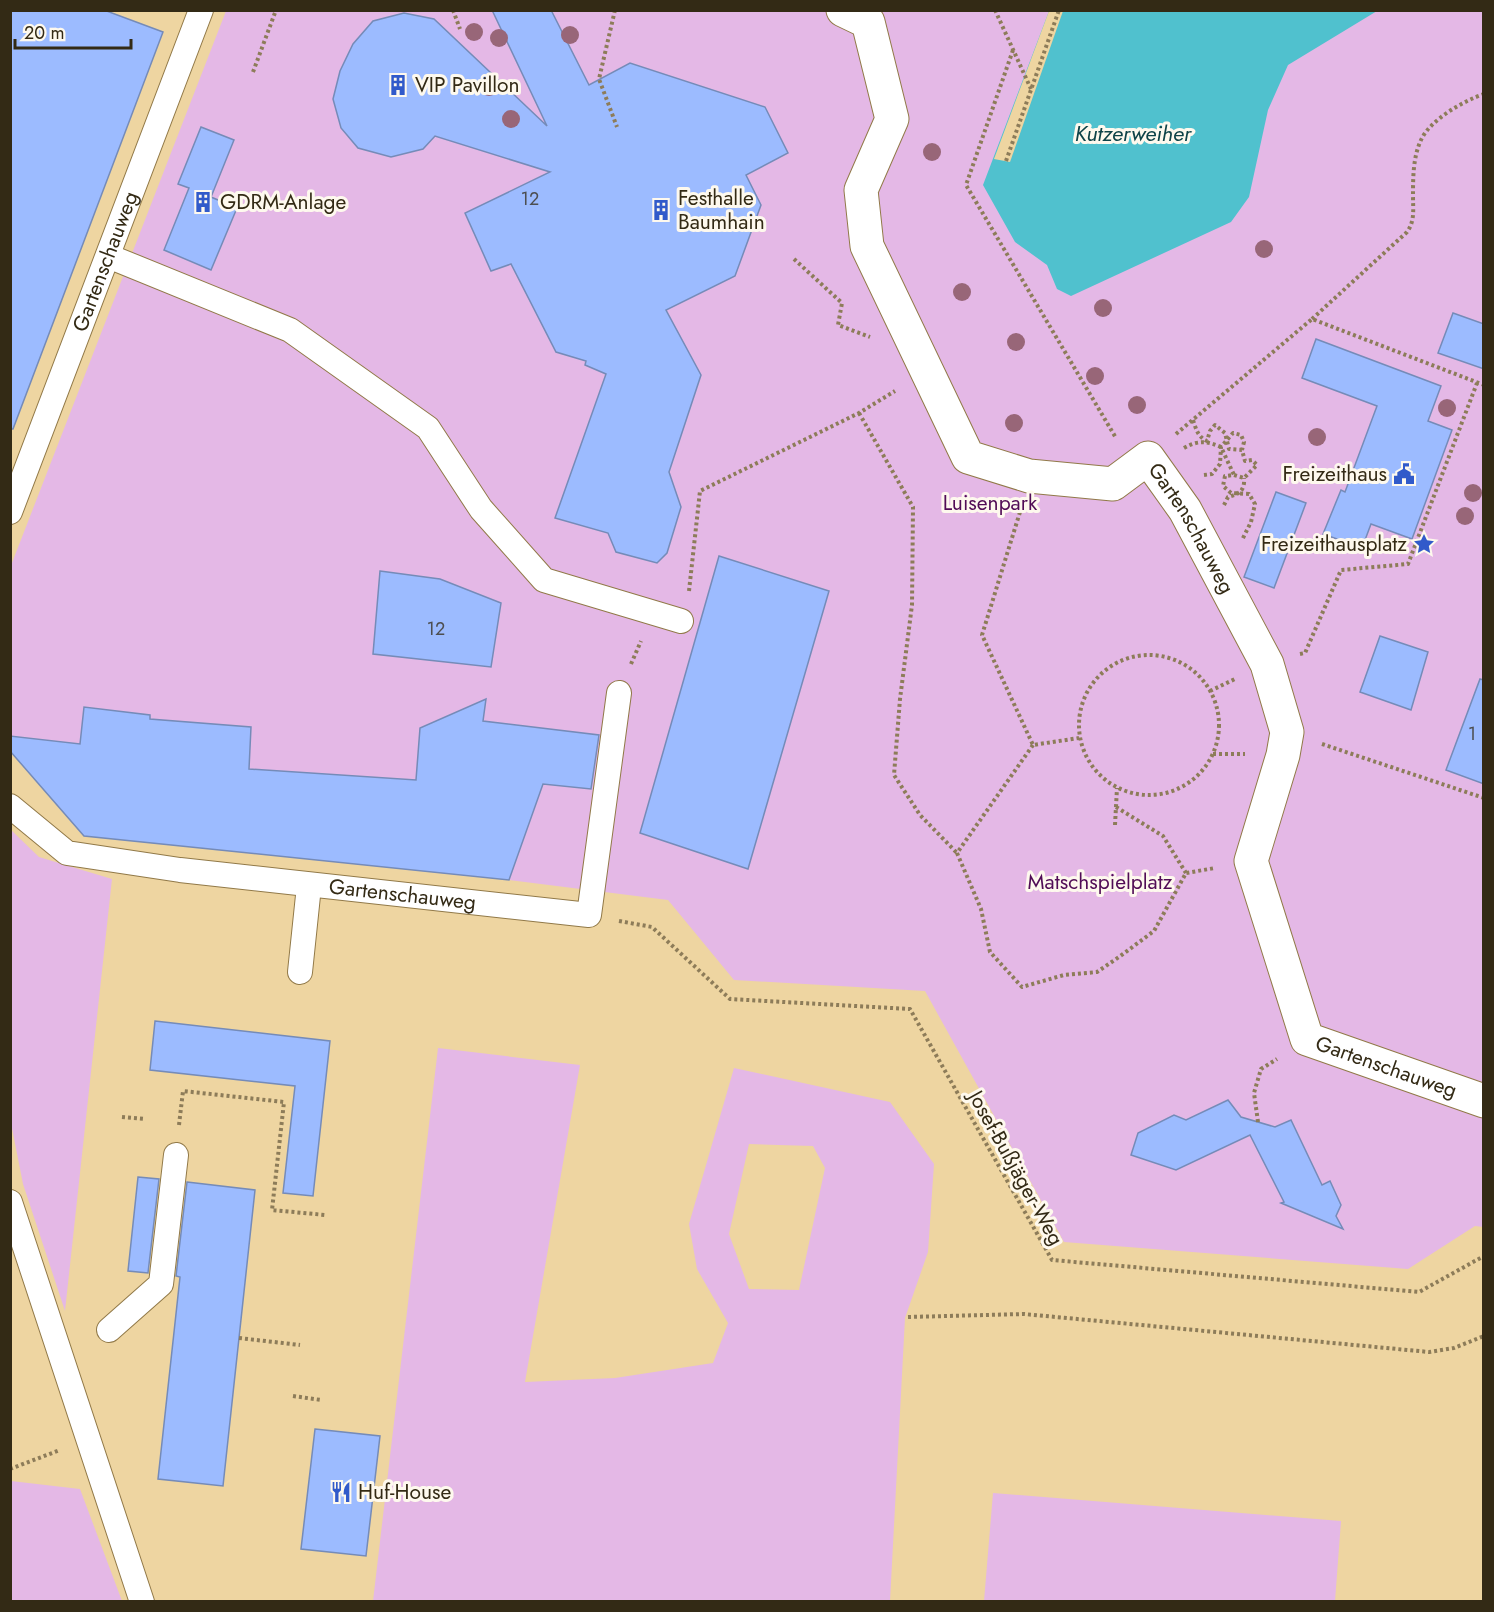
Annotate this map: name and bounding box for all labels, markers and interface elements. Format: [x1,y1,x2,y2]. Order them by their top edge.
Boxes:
scale bar [15,12,130,50]
text: 20 m [24,20,64,46]
place label: VIP Pavillon [415,70,520,100]
building icon: VIP Pavillon [386,73,410,97]
water label: Kutzerweiher [1075,117,1193,149]
place label: Festhalle Baumhain [678,183,765,237]
house number: 12 [521,186,539,212]
street label: Gartenschauweg [65,187,146,336]
place label: GDRM-Anlage [220,187,347,217]
building icon: GDRM-Anlage [191,190,215,214]
building icon: Festhalle Baumhain [649,198,673,222]
street label: Gartenschauweg [1141,456,1242,599]
place label: Freizeithaus [1282,459,1387,489]
public building icon: Freizeithaus [1392,462,1416,486]
park label: Luisenpark [943,488,1038,518]
place label: Freizeithausplatz [1261,529,1407,559]
place icon: Freizeithausplatz [1412,532,1436,556]
house number: 12 [427,616,445,642]
house number: 1 [1468,721,1476,747]
park label: Matschspielplatz [1028,867,1173,897]
street label: Gartenschauweg [327,871,478,917]
street label: Gartenschauweg [1311,1028,1461,1105]
street label: Josef-Bußjäger-Weg [960,1083,1071,1251]
place label: Huf-House [358,1477,451,1507]
restaurant icon: Huf-House [329,1480,353,1504]

